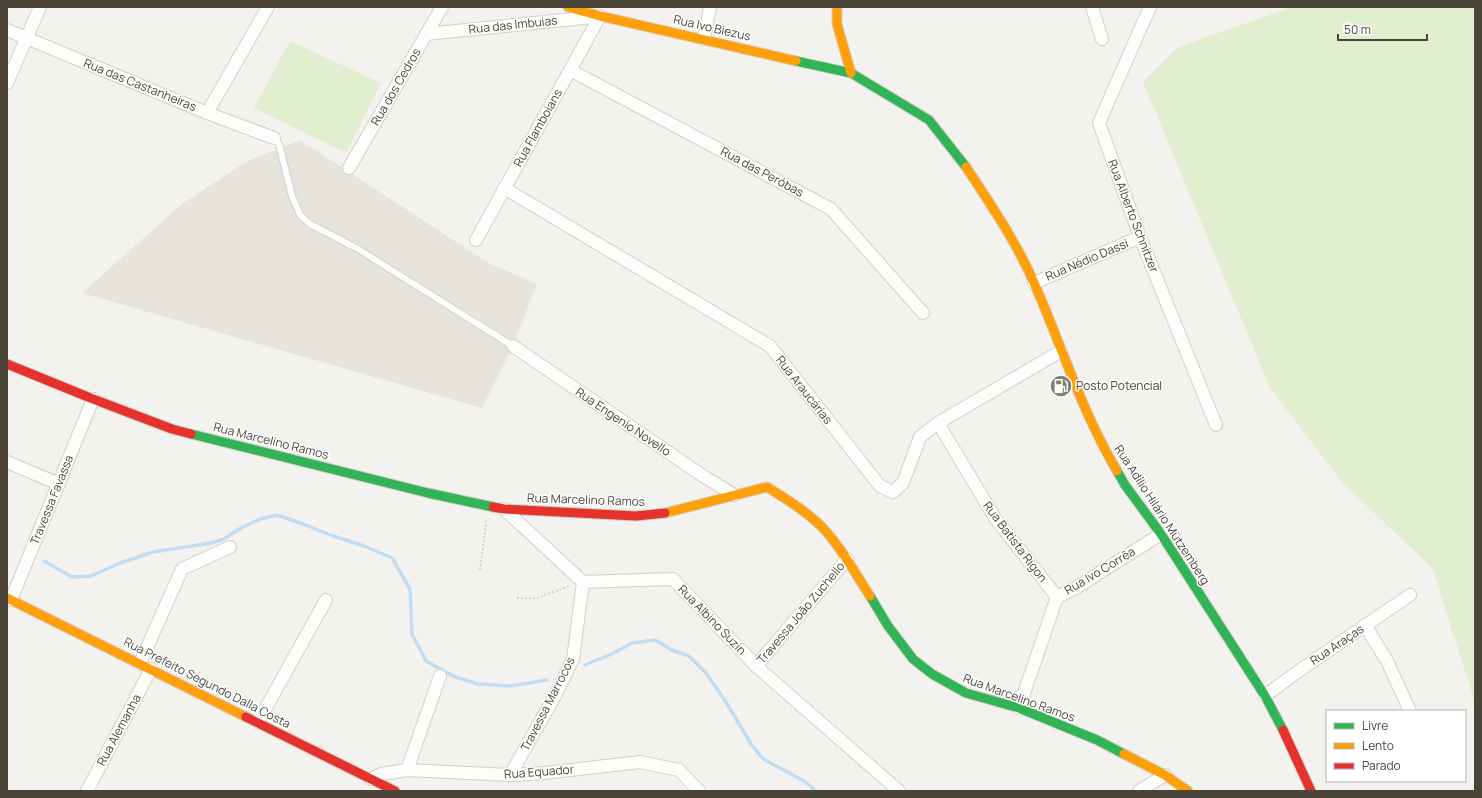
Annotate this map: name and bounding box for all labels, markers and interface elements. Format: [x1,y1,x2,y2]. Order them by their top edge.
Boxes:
street label: Rua Ivo Biezus [672,10,752,45]
street label: Rua das Imbuias [468,11,558,38]
scale bar [1338,16,1427,42]
text: 50 m [1344,21,1371,38]
street label: Rua dos Cedros [366,45,425,129]
street label: Rua das Castanheiras [81,54,199,115]
street label: Rua Flamboians [509,86,566,170]
street label: Rua das Peróbas [718,142,807,201]
street label: Rua Alberto Schnitzer [1104,157,1163,275]
street label: Rua Nédio Dassi [1043,234,1131,285]
street label: Rua Araucárias [772,352,837,427]
fuel station icon: Posto Potencial [1048,373,1074,399]
place label: Posto Potencial [1076,377,1162,394]
street label: Rua Engenio Novello [572,383,674,460]
street label: Rua Marcelino Ramos [212,418,330,463]
street label: Rua Adílio Hilário Mützemberg [1111,441,1214,588]
street label: Travessa Favassa [26,452,77,547]
street label: Rua Marcelino Ramos [527,489,645,510]
street label: Rua Batista Rigon [979,498,1051,586]
street label: Rua Ivo Corrêa [1061,543,1138,598]
street label: Travessa João Zuchello [753,558,848,667]
street label: Rua Albino Suzin [674,581,750,658]
street label: Rua Araças [1306,620,1367,669]
street label: Rua Prefeito Segundo Dalla Costa [121,633,294,732]
street label: Travessa Marrocos [516,654,579,754]
street label: Rua Marcelino Ramos [961,669,1078,726]
street label: Rua Alemanha [93,691,145,769]
legend [1326,710,1466,782]
text: Livre [1362,717,1388,734]
text: Lento [1362,737,1394,754]
text: Parado [1362,757,1401,774]
street label: Rua Equador [503,761,575,782]

